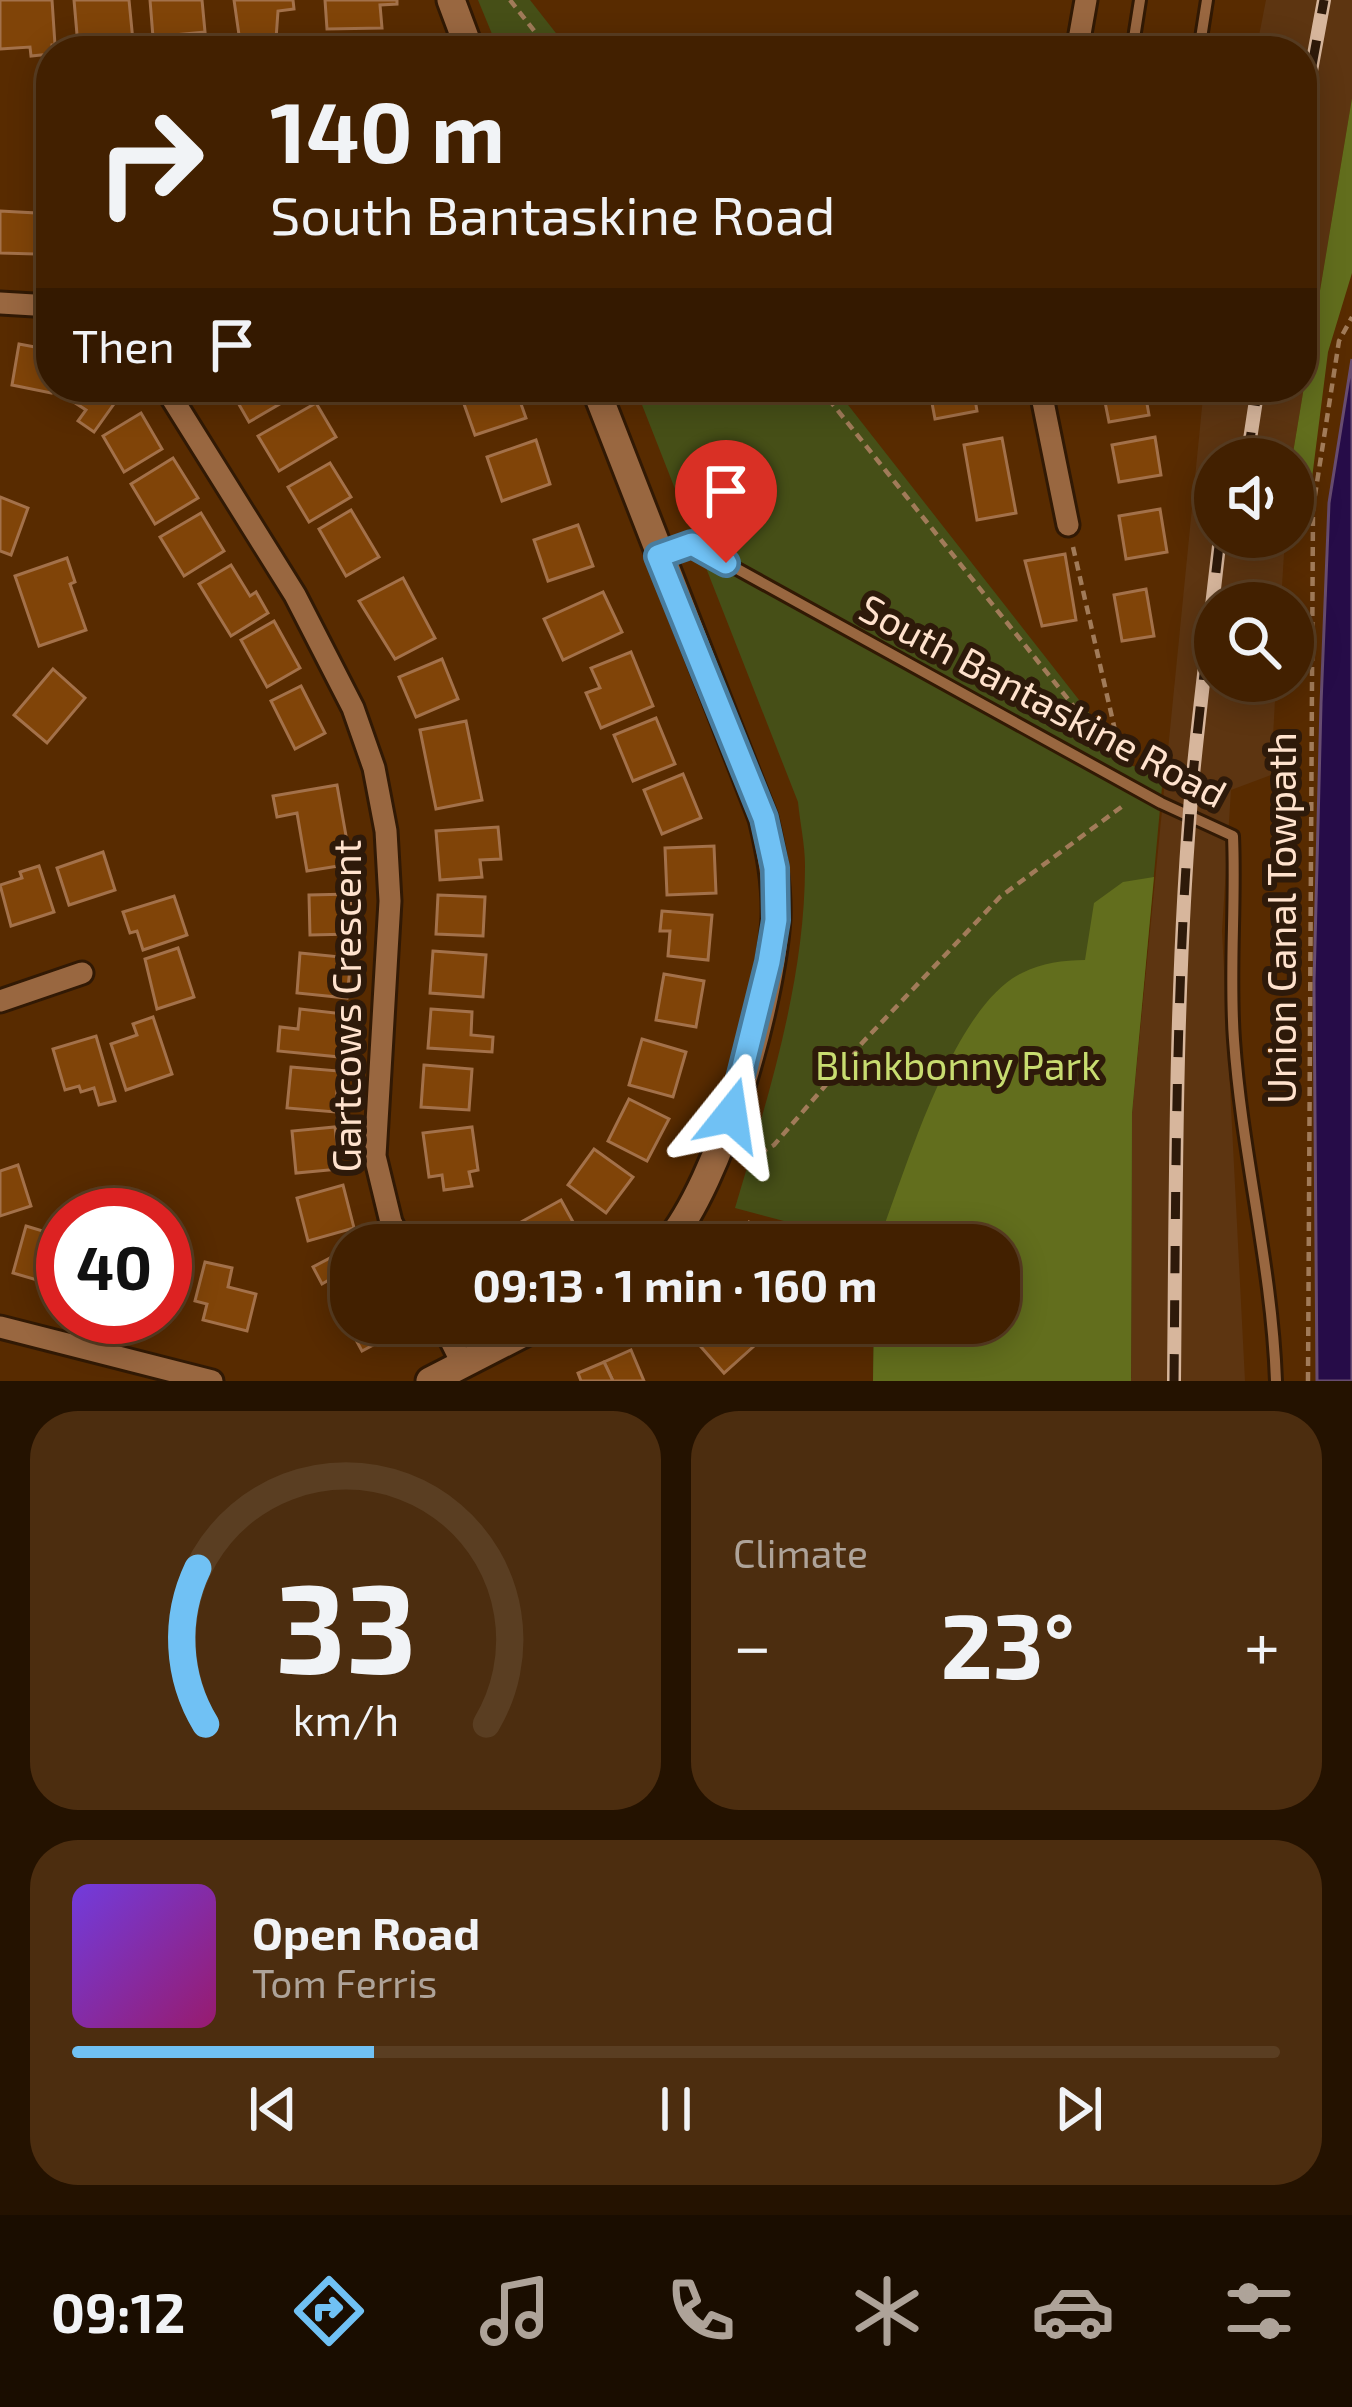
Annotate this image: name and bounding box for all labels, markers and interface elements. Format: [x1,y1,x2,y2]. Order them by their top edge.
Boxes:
text: 140 m [270,79,505,180]
icon: right [72,84,228,240]
text: South Bantaskine Road [270,181,836,246]
icon: arrive [199,312,265,378]
text: Then [72,318,175,372]
map controls [1194,438,1314,702]
button: sound [1194,438,1314,558]
pin [675,440,777,563]
icon: arrive [693,458,759,524]
button: search [1194,582,1314,702]
street label: South Bantaskine Road [852,583,1235,816]
street label: Union Canal Towpath [1257,732,1304,1104]
street label: Gartcows Crescent [322,839,369,1173]
park label: Blinkbonny Park [815,1041,1101,1088]
position arrow [668,1052,794,1178]
speed limit sign: 40 [36,1188,192,1344]
text: 09:13 · 1 min · 160 m [473,1257,877,1311]
text: Climate [733,1529,868,1576]
text: 33 [275,1548,416,1698]
text: 23° [940,1589,1075,1697]
text: − [733,1604,772,1683]
text: + [1244,1604,1280,1683]
text: km/h [292,1692,399,1744]
text: Open Road [252,1905,480,1959]
text: Tom Ferris [252,1959,437,2006]
icon: previous [240,2076,306,2142]
icon: pause [643,2076,709,2142]
icon: next [1046,2076,1112,2142]
icon: directions [287,2269,371,2353]
icon: music [473,2269,557,2353]
icon: phone [659,2269,743,2353]
icon: climate [845,2269,929,2353]
icon: car [1031,2269,1115,2353]
icon: filters [1217,2269,1301,2353]
text: 09:12 [51,2279,185,2344]

